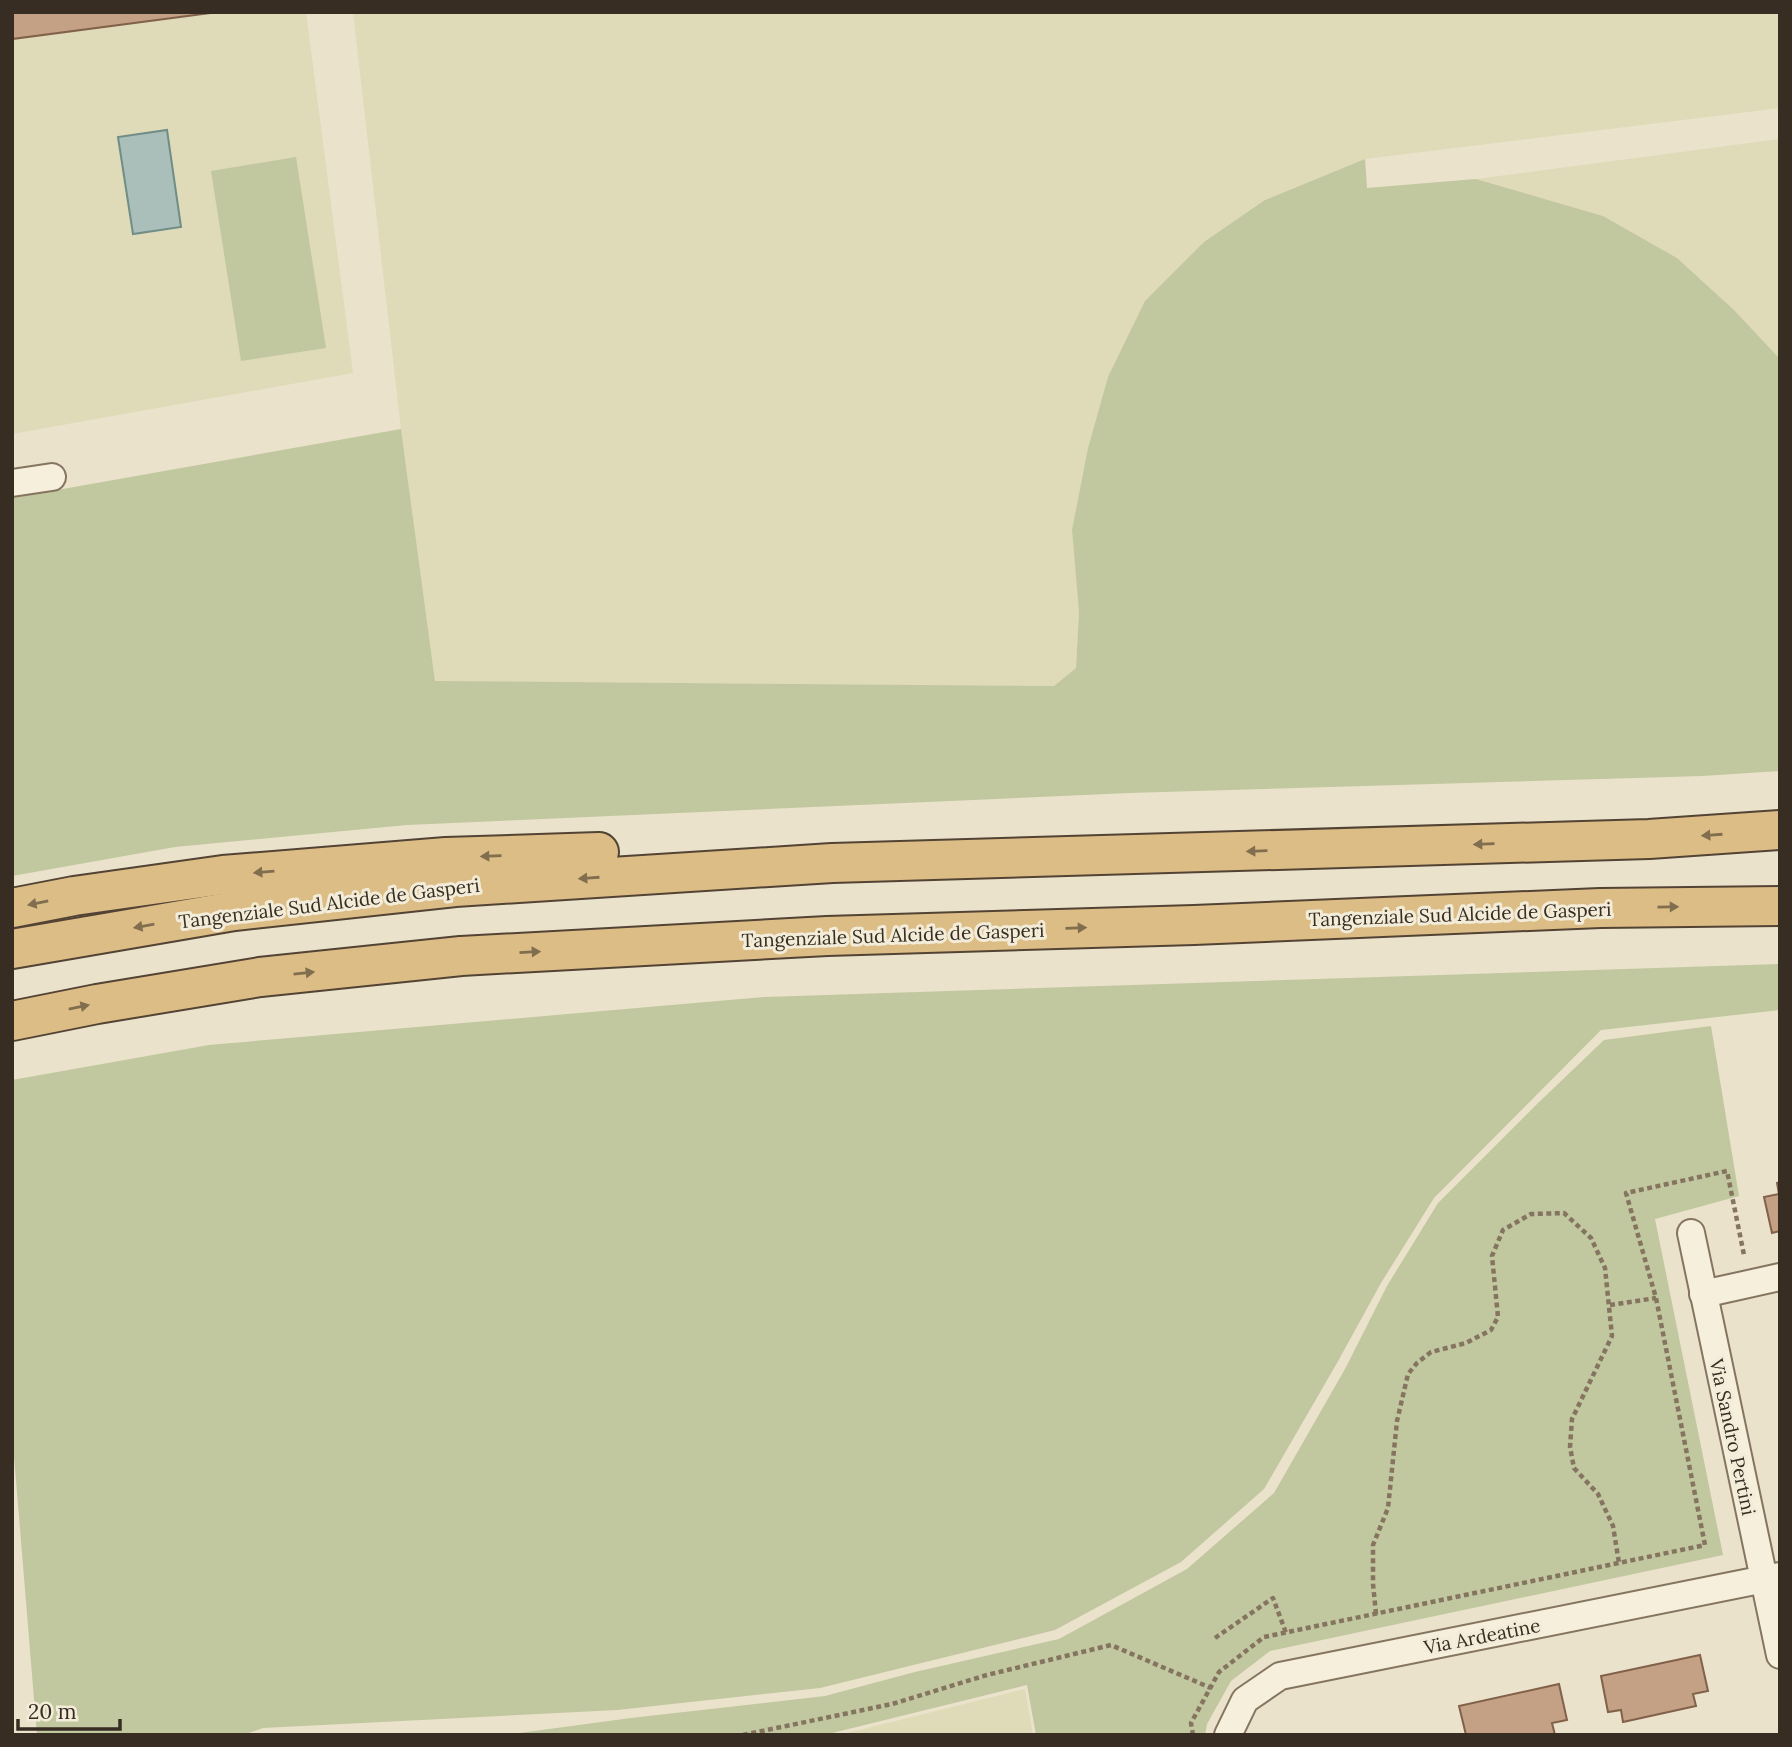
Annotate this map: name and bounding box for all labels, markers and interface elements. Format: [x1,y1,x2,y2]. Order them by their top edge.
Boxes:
one-way arrow [1700,830,1722,841]
one-way arrow [1473,838,1495,850]
one-way arrow [1246,845,1268,856]
one-way arrow [479,850,501,861]
one-way arrow [252,867,274,878]
street label: Tangenziale Sud Alcide de Gasperi [177,873,481,933]
one-way arrow [578,873,600,884]
one-way arrow [27,897,49,908]
street label: Tangenziale Sud Alcide de Gasperi [1308,897,1612,931]
one-way arrow [1657,901,1679,913]
street label: Tangenziale Sud Alcide de Gasperi [741,918,1045,952]
one-way arrow [133,921,155,932]
one-way arrow [1065,923,1087,934]
one-way arrow [520,947,542,958]
one-way arrow [293,967,315,978]
one-way arrow [68,1002,90,1013]
street label: Via Sandro Pertini [1704,1356,1761,1518]
street label: Via Ardeatine [1421,1613,1542,1659]
scale bar [18,1688,119,1732]
text: 20 m [28,1698,77,1725]

